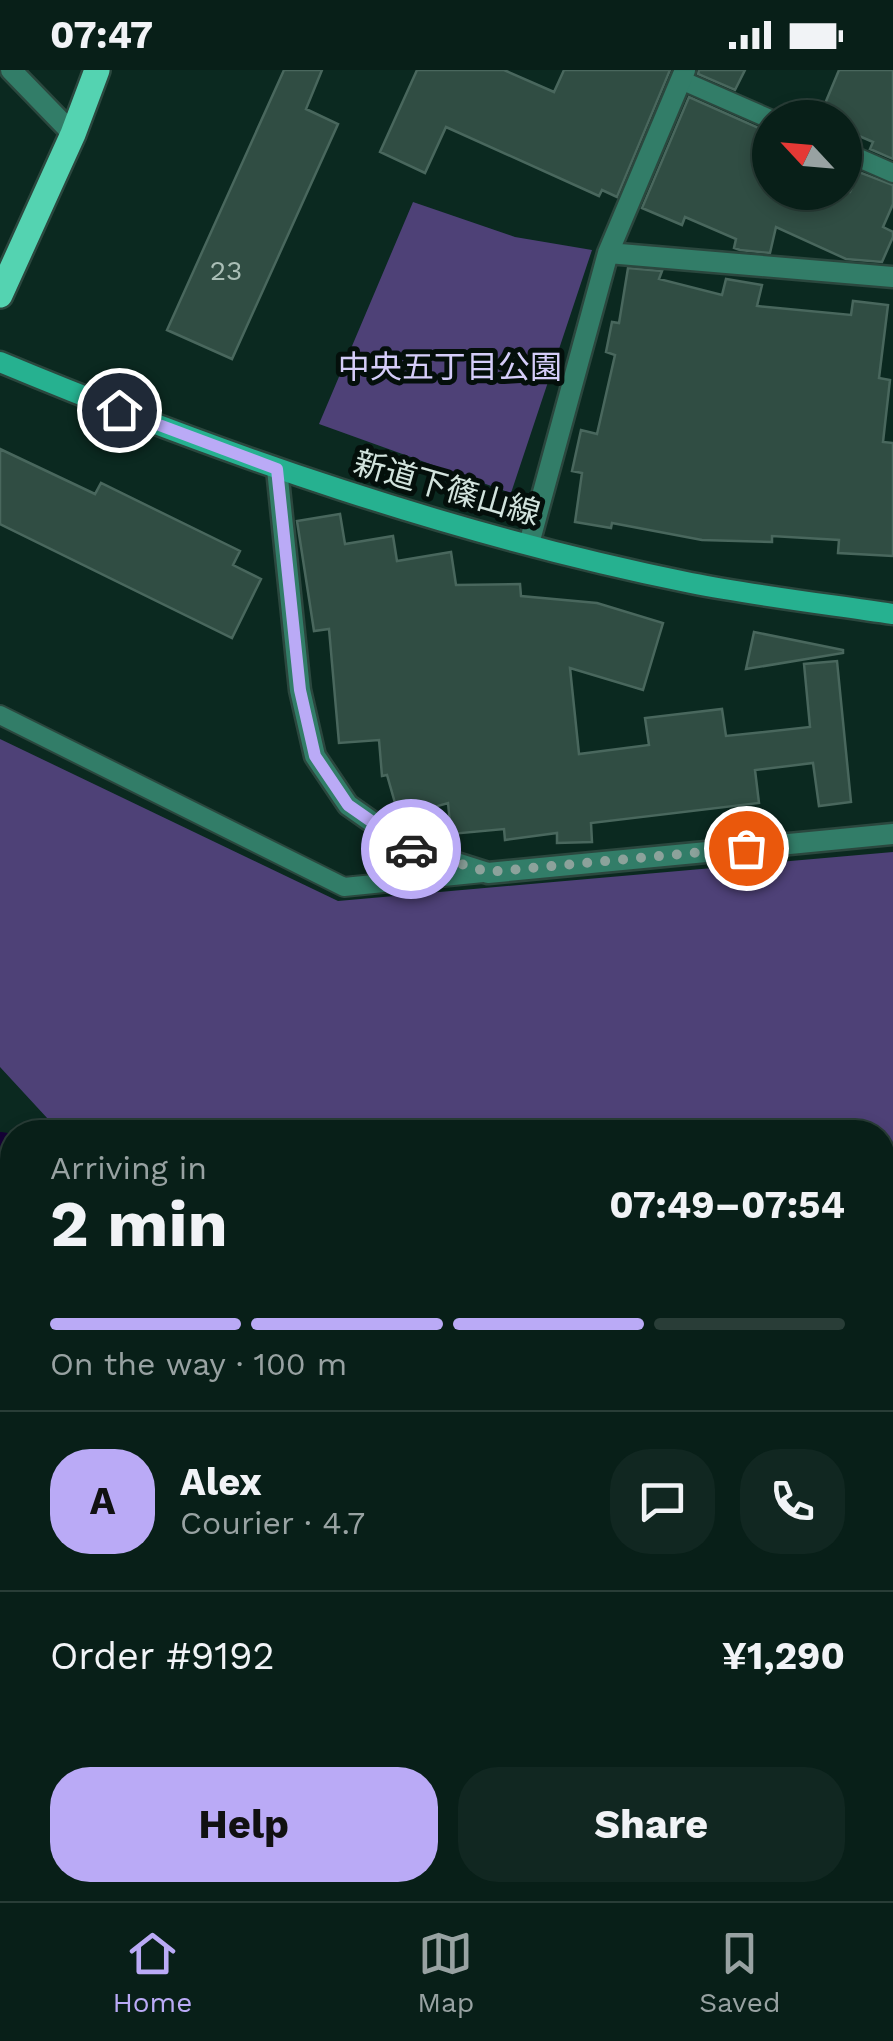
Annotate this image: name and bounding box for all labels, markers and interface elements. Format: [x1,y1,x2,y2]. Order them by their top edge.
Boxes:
text: 07:47 [50,13,153,57]
north arrow [752,100,862,210]
map controls [752,100,862,210]
house number: 23 [210,254,242,287]
park label: 中央五丁目公園 [338,348,562,386]
pin [77,368,162,453]
icon: home [92,383,147,438]
street label: 新道下篠山線 [349,443,545,533]
courier [361,799,461,899]
pin [704,806,789,891]
icon: bag [719,821,774,876]
icon: car [384,822,439,877]
text: Arriving in [50,1149,207,1187]
text: 07:49–07:54 [609,1183,845,1227]
text: 2 min [50,1186,228,1262]
text: On the way · 100 m [50,1345,347,1383]
button: chat [610,1449,715,1554]
button: phone [740,1449,845,1554]
text: Alex [180,1460,262,1504]
text: A [90,1479,115,1523]
text: Courier · 4.7 [180,1504,365,1542]
text: Order #9192 [50,1634,275,1678]
text: ¥1,290 [722,1634,845,1678]
button: Help [50,1767,438,1882]
button: Share [458,1767,845,1882]
tab: Home [112,1926,192,2019]
tab: Map [417,1926,474,2019]
tab: Saved [699,1926,781,2019]

